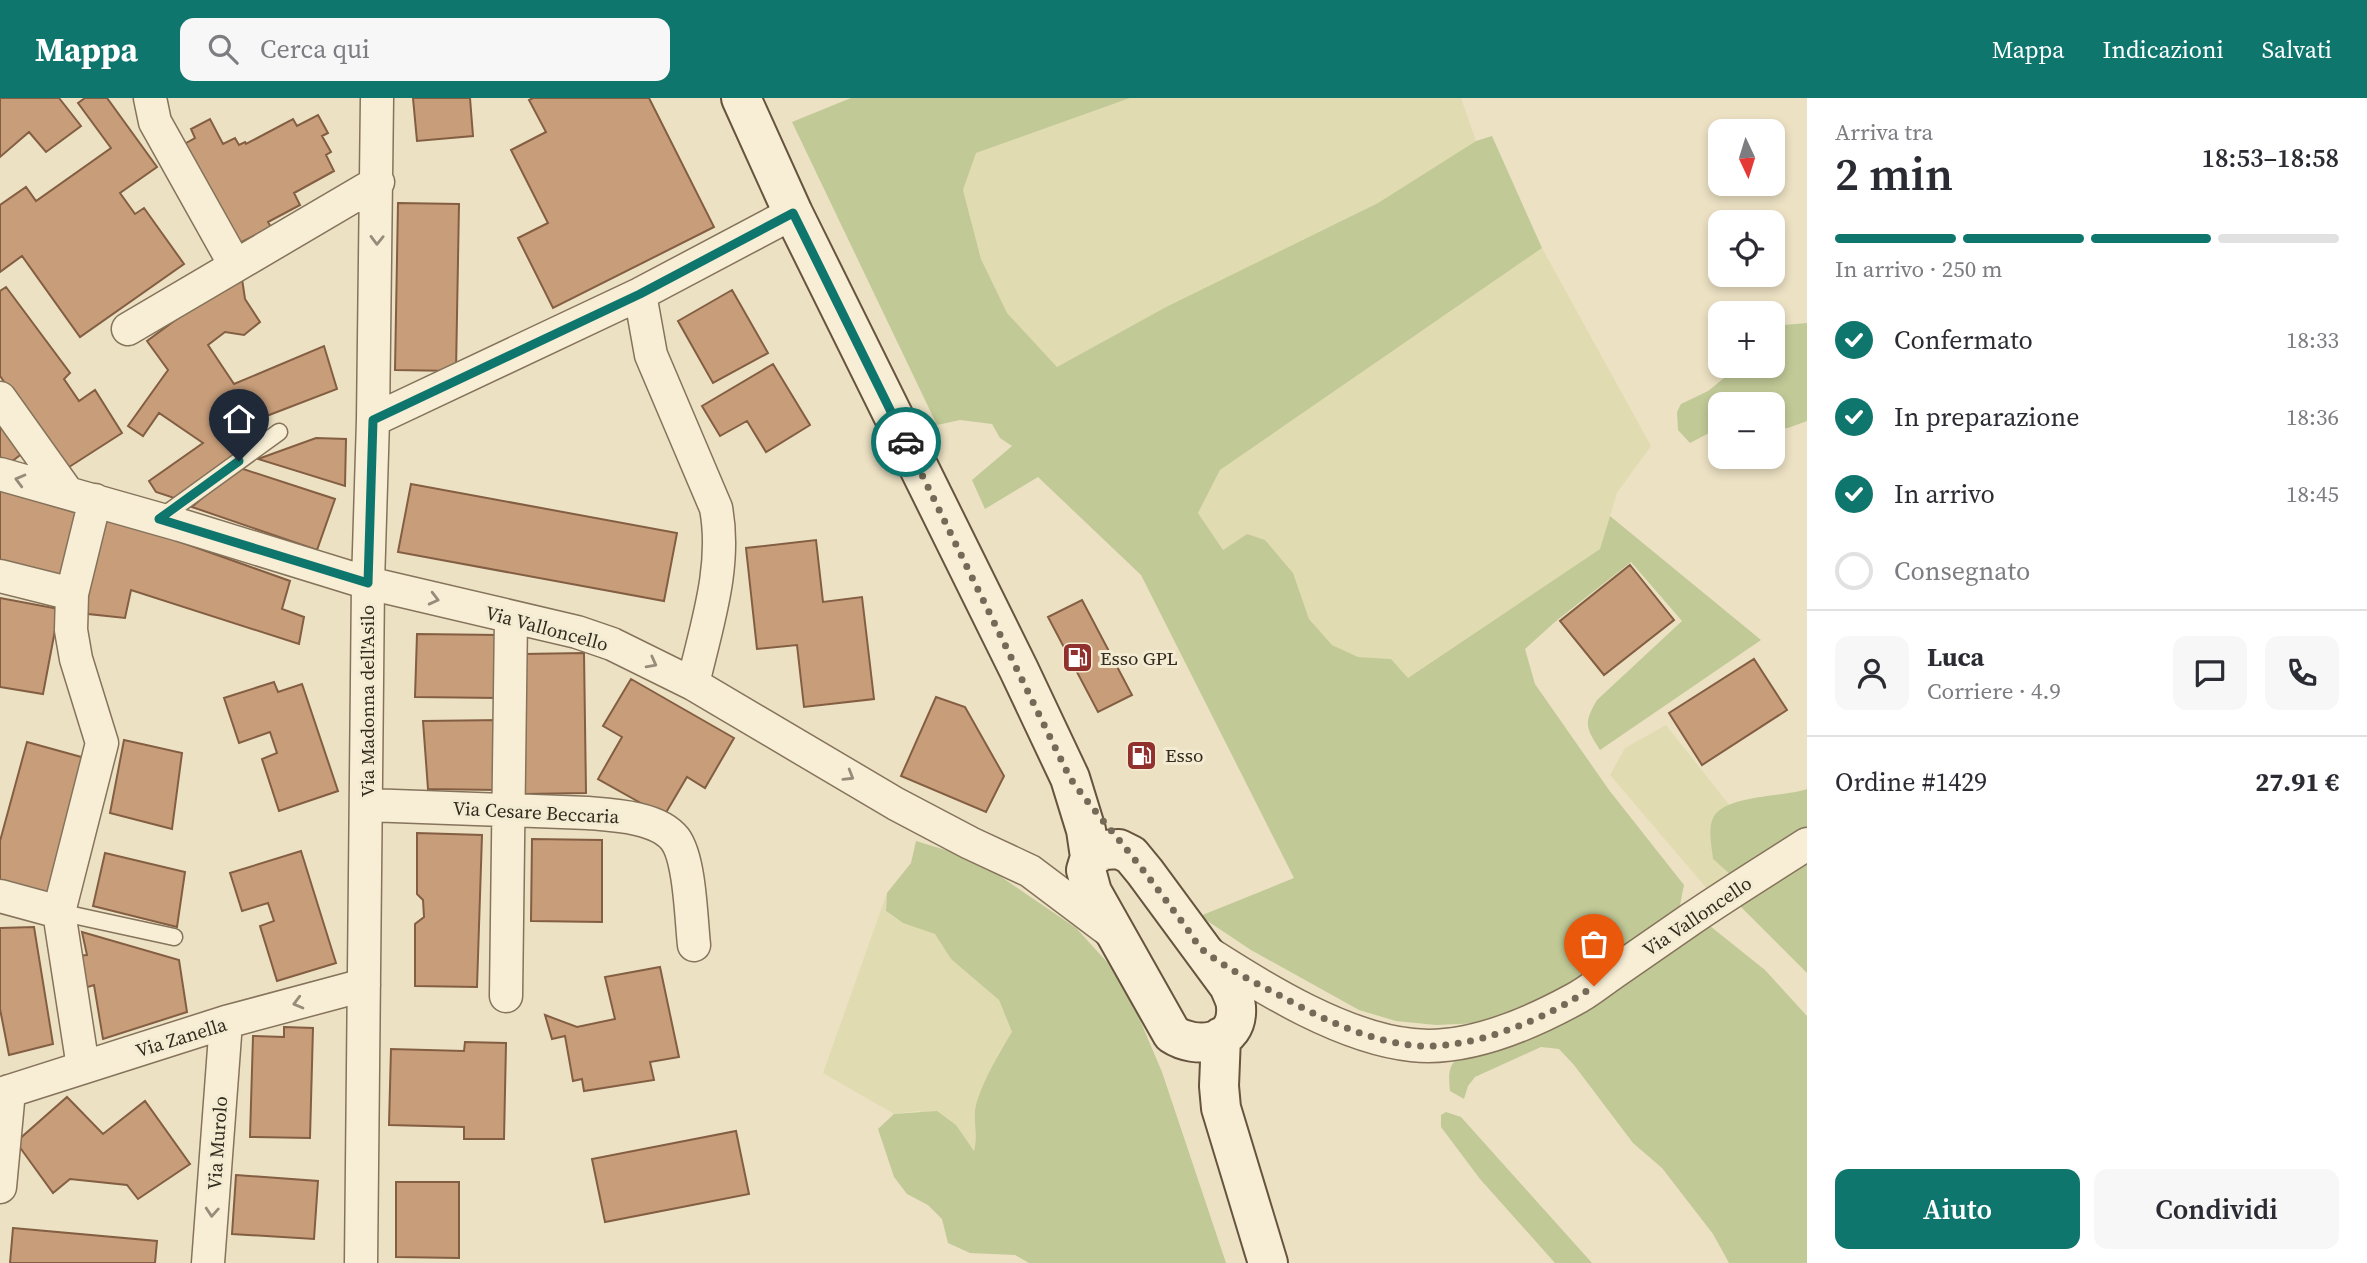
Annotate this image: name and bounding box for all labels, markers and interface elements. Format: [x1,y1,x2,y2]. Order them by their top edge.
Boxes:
search box [180,18,670,81]
text: Mappa [35,27,138,72]
icon: search [204,30,242,68]
text: Cerca qui [260,31,370,67]
text: Mappa [1992,33,2065,66]
text: Indicazioni [2103,33,2224,66]
text: Salvati [2262,33,2332,66]
text: Arriva tra [1835,116,1933,148]
north arrow [1708,119,1785,196]
map controls [1708,119,1785,469]
text: 18:53–18:58 [2202,140,2339,176]
text: 2 min [1835,142,1953,205]
button: locate [1708,210,1785,287]
one-way arrow [369,235,385,245]
text: In arrivo · 250 m [1835,253,2002,285]
button: + [1708,301,1785,378]
icon: check [1835,321,1873,359]
text: Confermato [1894,322,2033,358]
text: 18:33 [2286,324,2339,356]
pin [209,389,269,461]
button: − [1708,392,1785,469]
icon: check [1835,398,1873,436]
text: In preparazione [1894,399,2079,435]
icon: home [220,400,258,438]
text: 18:36 [2286,401,2339,433]
courier [871,407,941,477]
icon: car [887,423,925,461]
one-way arrow [15,474,27,488]
icon: check [1835,475,1873,513]
text: In arrivo [1894,476,1995,512]
text: 18:45 [2286,478,2339,510]
text: Consegnato [1894,553,2030,589]
one-way arrow [428,591,440,605]
street label: Via Valloncello [483,599,611,657]
street label: Via Madonna dell'Asilo [354,605,380,797]
button: person [1835,636,1909,710]
button: chat [2173,636,2247,710]
button: phone [2265,636,2339,710]
text: Luca [1927,639,1984,675]
fuel station icon: Esso GPL [1060,641,1094,675]
place label: Esso GPL [1100,645,1178,671]
one-way arrow [644,654,657,668]
text: Corriere · 4.9 [1927,675,2061,707]
fuel station icon: Esso [1125,738,1159,772]
place label: Esso [1165,742,1203,768]
text: Ordine #1429 [1835,764,1987,800]
text: 27.91 € [2255,764,2339,800]
one-way arrow [841,768,854,781]
street label: Via Cesare Beccaria [452,795,620,829]
street label: Via Valloncello [1637,870,1757,962]
pin [1564,914,1624,986]
icon: bag [1575,925,1613,963]
one-way arrow [292,995,304,1009]
street label: Via Zanella [132,1011,230,1063]
street label: Via Murolo [201,1095,233,1191]
button: Aiuto [1835,1169,2080,1249]
button: Condividi [2094,1169,2339,1249]
one-way arrow [205,1207,220,1218]

